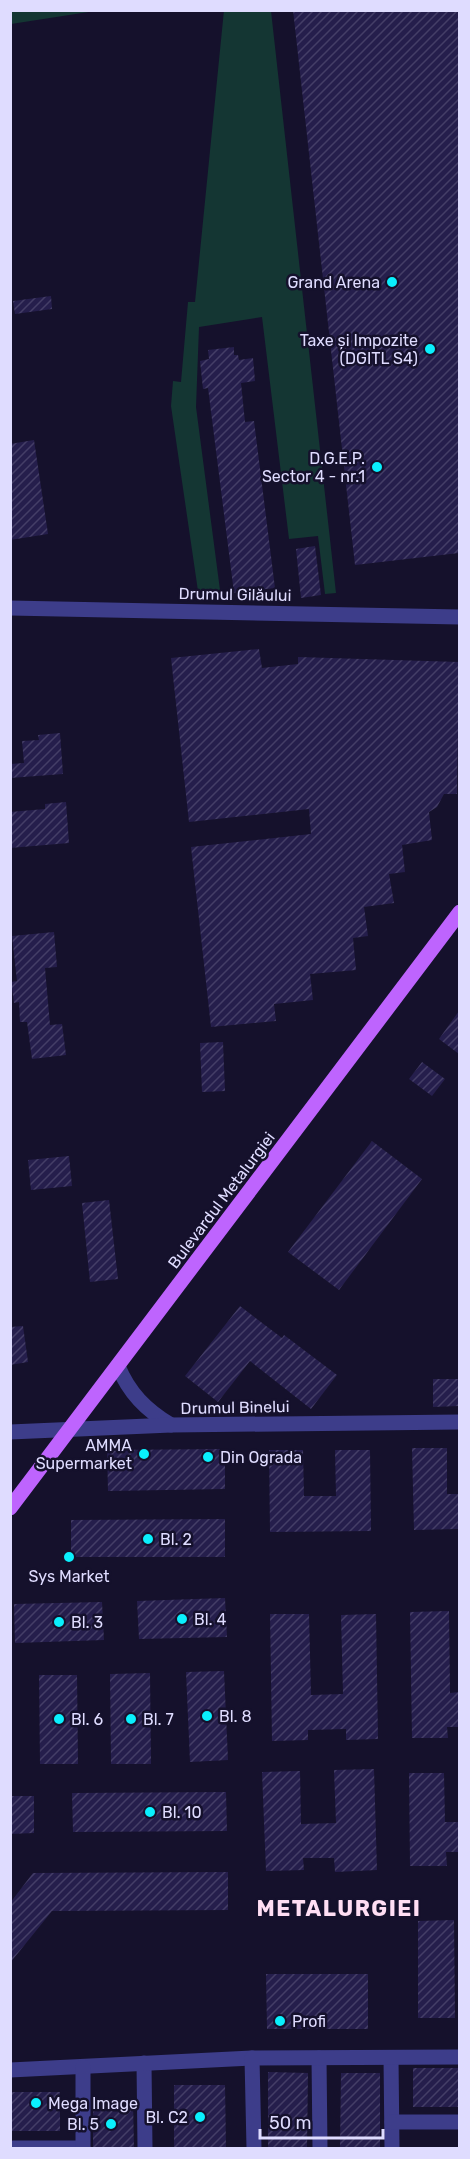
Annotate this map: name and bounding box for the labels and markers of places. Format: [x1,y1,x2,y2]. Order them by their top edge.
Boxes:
place label: Grand Arena [287,273,380,292]
marker: Grand Arena [385,275,399,289]
place label: Taxe și Impozite (DGITL S4) [300,331,418,368]
marker: Taxe și Impozite (DGITL S4) [423,342,437,356]
place label: D.G.E.P. Sector 4 - nr.1 [262,449,365,486]
marker: D.G.E.P. Sector 4 - nr.1 [370,460,384,474]
place label: AMMA Supermarket [36,1436,132,1473]
marker: AMMA Supermarket [137,1447,151,1461]
place label: Din Ograda [220,1448,302,1467]
marker: Din Ograda [201,1450,215,1464]
place label: Bl. 2 [160,1530,192,1549]
marker: Bl. 2 [141,1532,155,1546]
marker: Sys Market [62,1550,76,1564]
place label: Sys Market [28,1567,110,1586]
place label: Bl. 4 [194,1610,227,1629]
marker: Bl. 4 [175,1612,189,1626]
place label: Bl. 3 [71,1613,103,1632]
marker: Bl. 3 [52,1615,66,1629]
place label: Bl. 8 [219,1707,252,1726]
marker: Bl. 8 [200,1709,214,1723]
place label: Bl. 6 [71,1710,104,1729]
place label: Bl. 7 [143,1710,174,1729]
marker: Bl. 6 [52,1712,66,1726]
marker: Bl. 7 [124,1712,138,1726]
place label: Bl. 10 [162,1803,202,1822]
marker: Bl. 10 [143,1805,157,1819]
place label: Profi [292,2012,326,2031]
marker: Profi [273,2014,287,2028]
place label: Mega Image [48,2094,138,2113]
marker: Mega Image [29,2096,43,2110]
place label: Bl. C2 [145,2108,188,2127]
marker: Bl. C2 [193,2110,207,2124]
place label: Bl. 5 [67,2115,99,2134]
marker: Bl. 5 [104,2117,118,2131]

